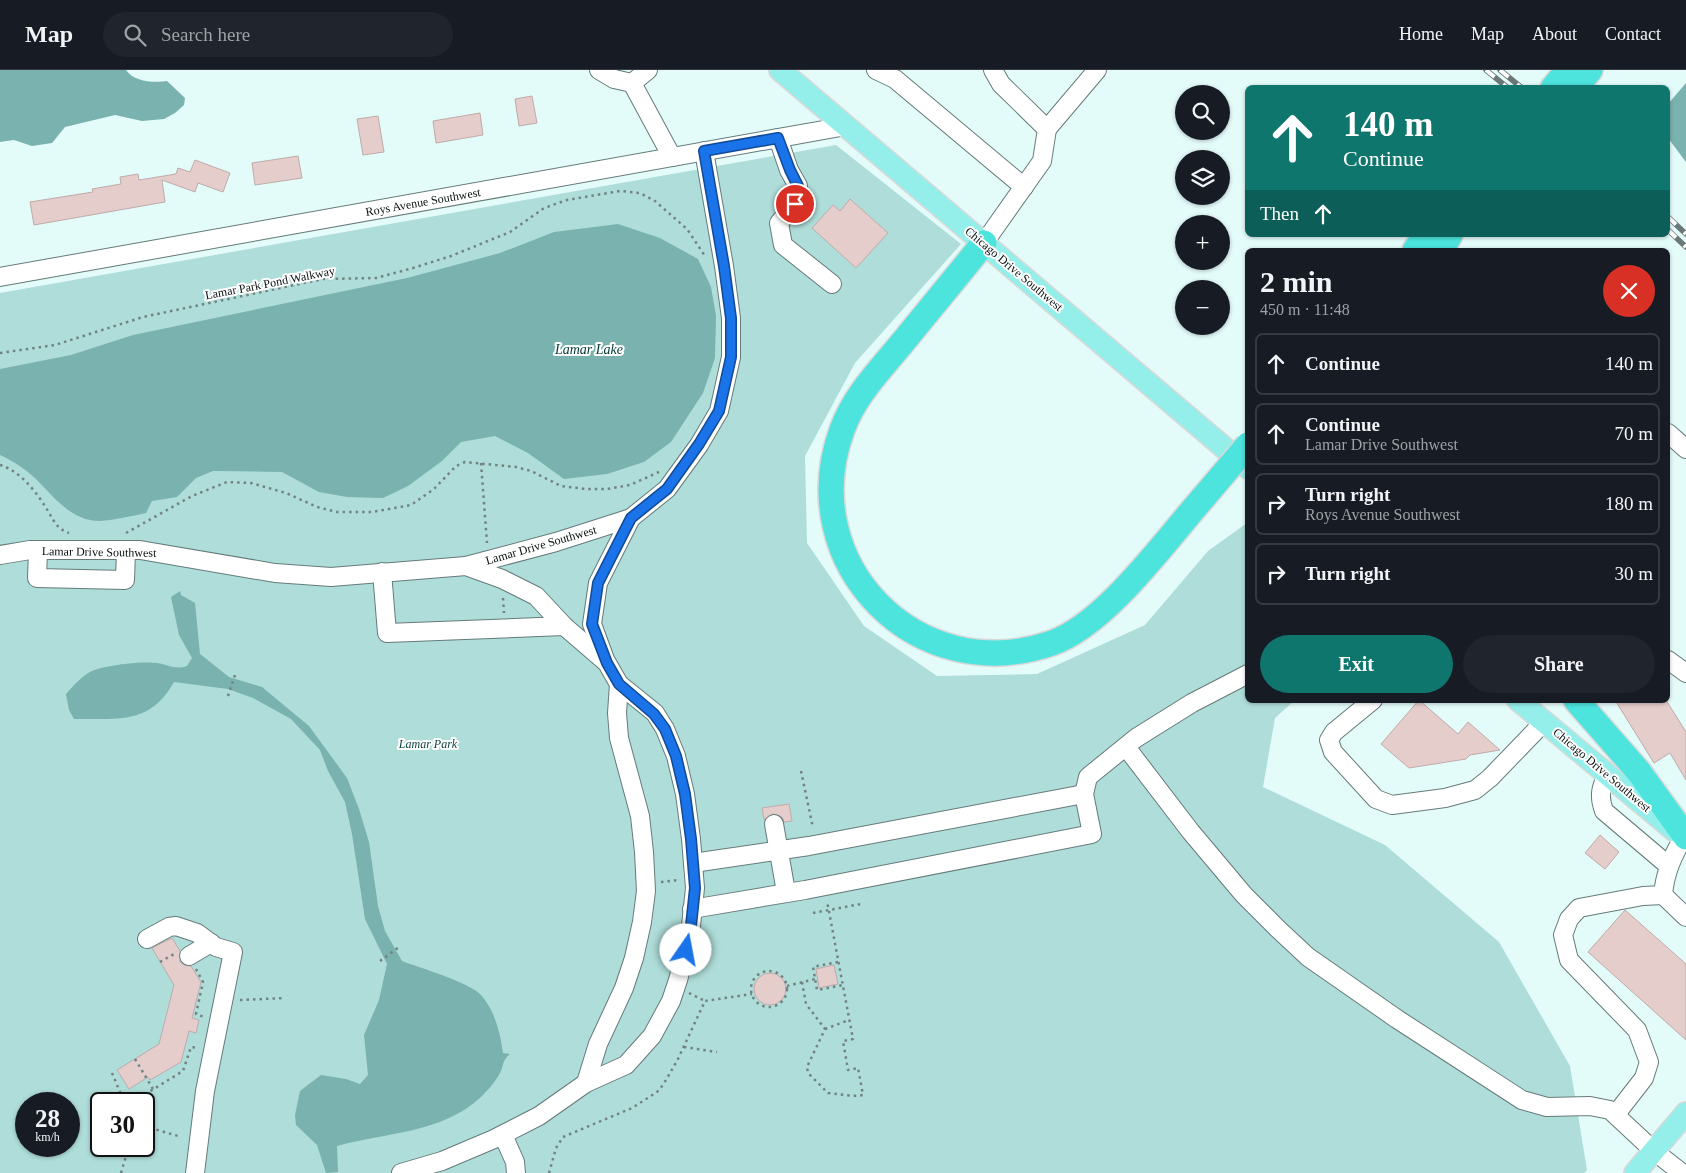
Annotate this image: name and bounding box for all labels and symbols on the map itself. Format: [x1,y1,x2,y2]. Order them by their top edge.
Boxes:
pin [774,183,816,225]
street label: Roys Avenue Southwest [364,185,482,219]
street label: Chicago Drive Southwest [962,224,1066,314]
street label: Lamar Park Pond Walkway [204,264,336,302]
water label: Lamar Lake [554,342,623,357]
street label: Lamar Drive Southwest [484,522,599,568]
street label: Lamar Drive Southwest [42,544,157,560]
street label: Chicago Drive Southwest [1550,725,1654,815]
park label: Lamar Park [398,737,458,751]
position arrow [659,923,711,975]
speed limit sign: 30 [90,1092,155,1157]

